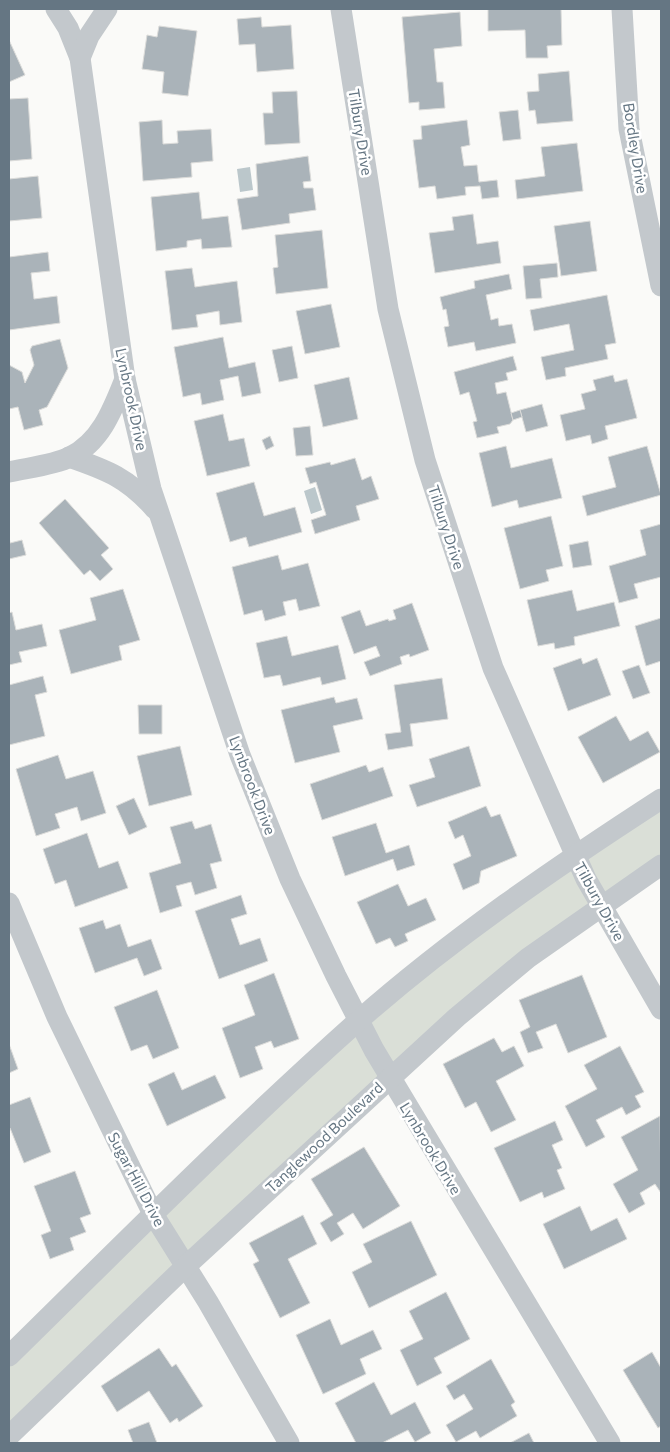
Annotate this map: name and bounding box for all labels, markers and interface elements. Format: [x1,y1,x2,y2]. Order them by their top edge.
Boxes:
street label: Tilbury Drive [345,87,377,177]
street label: Bordley Drive [620,101,652,195]
street label: Lynbrook Drive [112,346,152,452]
street label: Tilbury Drive [425,483,469,571]
street label: Lynbrook Drive [226,733,280,837]
street label: Tilbury Drive [571,858,629,944]
street label: Tanglewood Boulevard [262,1078,386,1196]
street label: Lynbrook Drive [396,1099,466,1197]
street label: Sugar Hill Drive [105,1129,169,1229]

